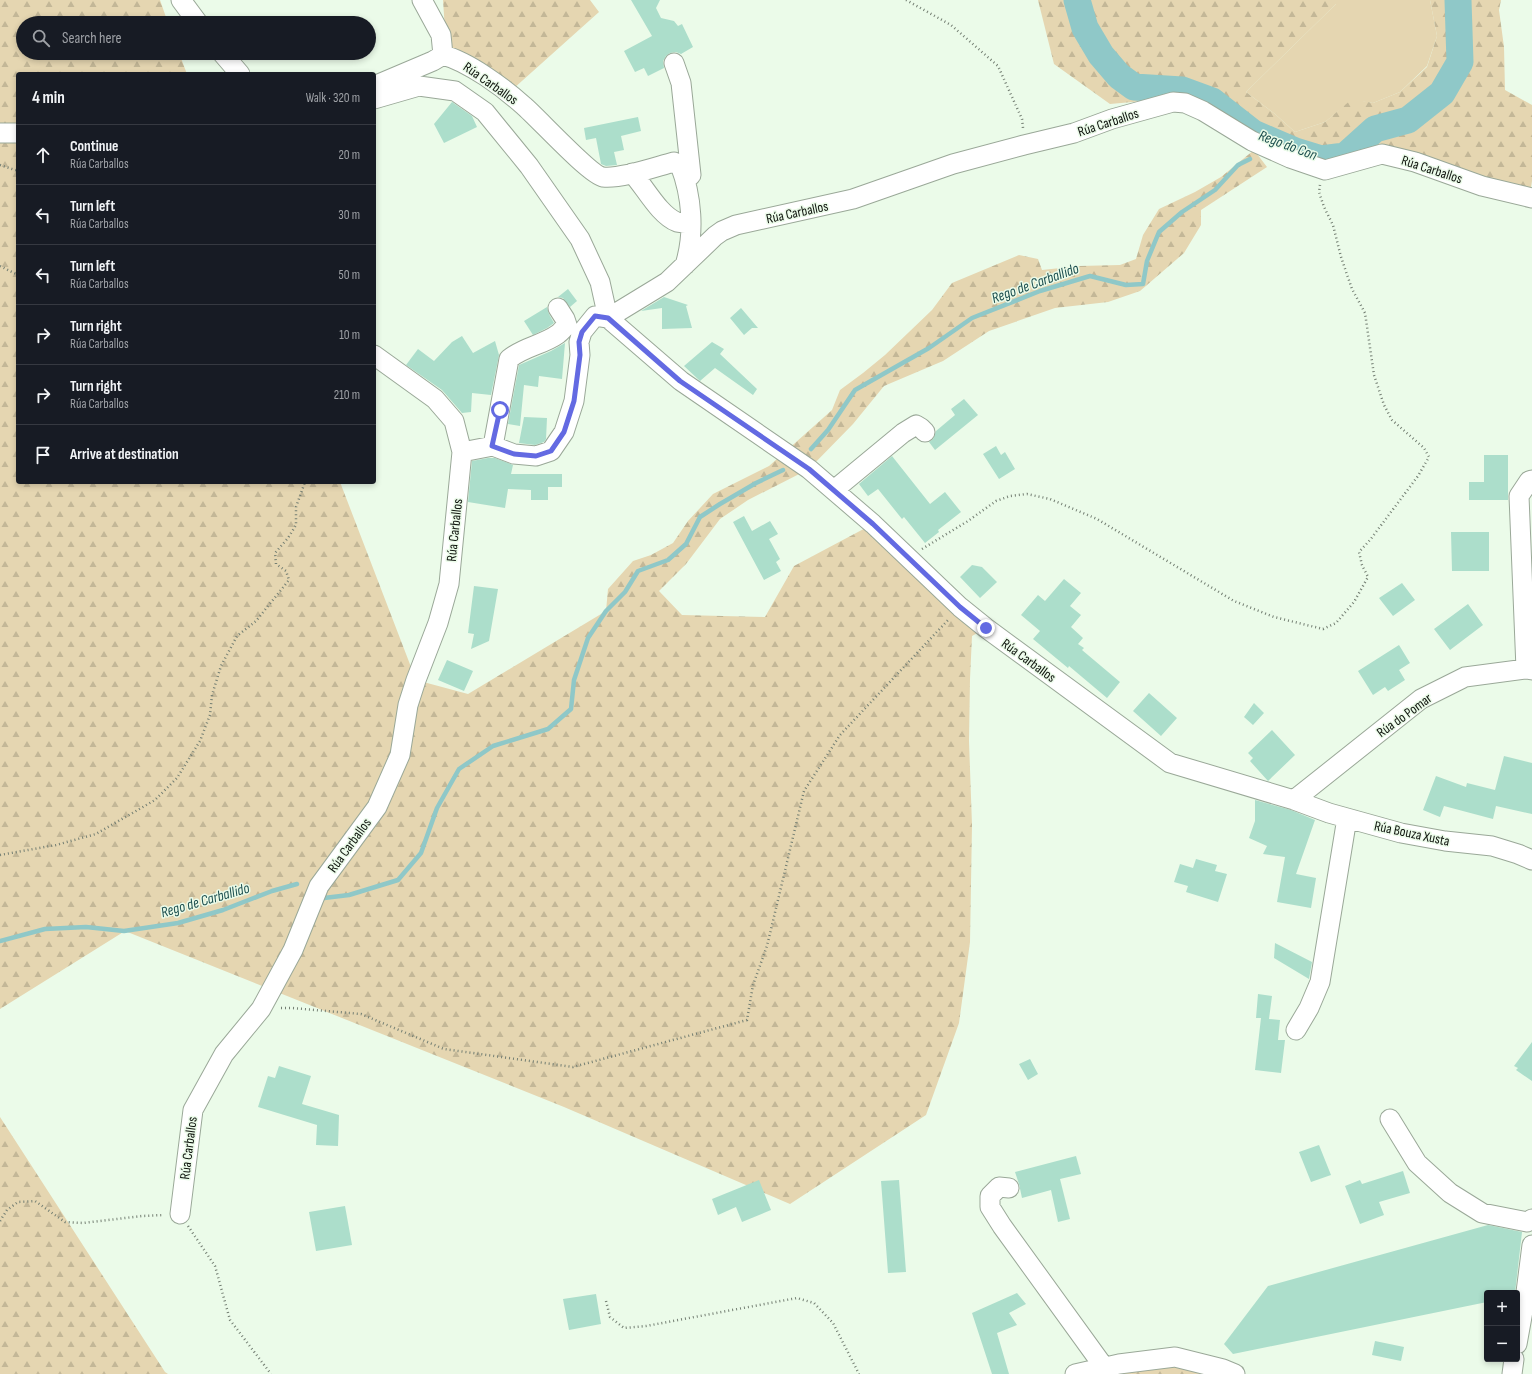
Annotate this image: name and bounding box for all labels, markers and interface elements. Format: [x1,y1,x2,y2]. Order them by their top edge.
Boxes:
search box [16,16,376,60]
icon: search [30,27,52,49]
text: Search here [62,29,122,48]
street label: Rúa Carballos [460,58,521,108]
text: 4 min [32,88,65,108]
text: Walk · 320 m [306,90,360,106]
street label: Rúa Carballos [1076,105,1141,140]
water label: Rego do Con [1256,126,1320,165]
text: Continue [70,137,119,156]
icon: ahead [32,144,54,166]
text: 20 m [338,147,360,163]
street label: Rúa Carballos [1399,152,1464,187]
text: Rúa Carballos [70,156,129,172]
text: Turn left [70,197,115,216]
street label: Rúa Carballos [764,198,830,227]
icon: left [32,204,54,226]
text: 30 m [338,207,360,223]
text: Rúa Carballos [70,216,129,232]
text: Turn left [70,257,115,276]
water label: Rego de Carballido [989,259,1081,308]
icon: left [32,264,54,286]
text: 50 m [339,267,360,283]
text: Rúa Carballos [70,276,129,292]
text: Turn right [70,317,122,336]
icon: right [32,324,54,346]
text: 10 m [339,327,360,343]
text: Rúa Carballos [70,336,129,352]
text: Turn right [70,377,122,396]
icon: right [32,384,54,406]
text: 210 m [334,387,360,403]
text: Rúa Carballos [70,396,129,412]
route start [491,401,509,419]
icon: arrive [32,444,54,466]
text: Arrive at destination [70,445,179,464]
street label: Rúa Carballos [443,498,466,562]
route end [977,619,995,637]
street label: Rúa Carballos [998,635,1059,686]
street label: Rúa do Pomar [1373,690,1435,741]
street label: Rúa Carballos [324,815,375,876]
street label: Rúa Bouza Xusta [1373,817,1451,850]
water label: Rego de Carballido [159,879,252,922]
street label: Rúa Carballos [176,1116,201,1180]
map controls [1484,1290,1520,1362]
button: + [1484,1290,1520,1326]
button: − [1484,1326,1520,1362]

